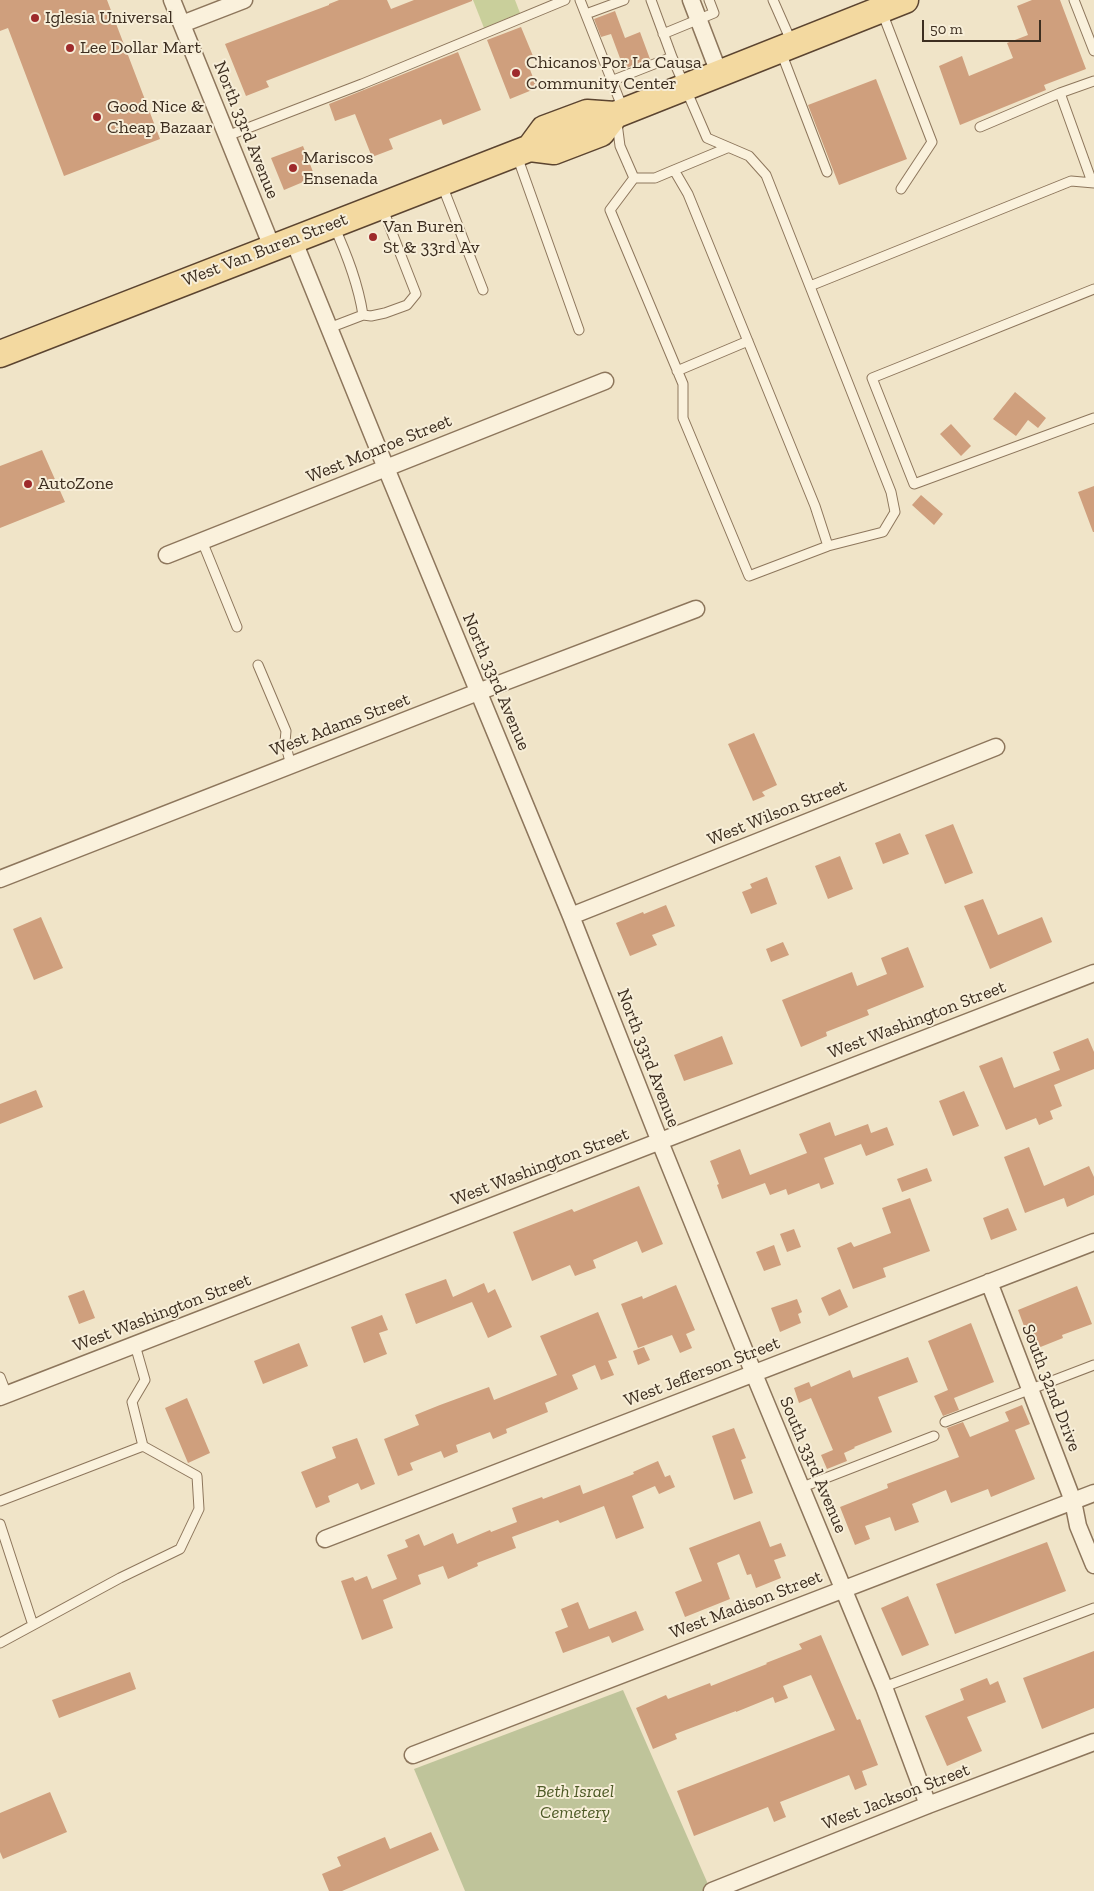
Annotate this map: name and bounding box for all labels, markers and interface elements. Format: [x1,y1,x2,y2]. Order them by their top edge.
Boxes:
place label: Iglesia Universal [45,7,173,29]
scale bar [924,10,1043,42]
marker: Iglesia Universal [29,12,41,24]
text: 50 m [930,20,963,38]
place label: Lee Dollar Mart [80,37,201,59]
marker: Lee Dollar Mart [64,42,76,54]
place label: Chicanos Por La Causa Community Center [526,52,702,94]
street label: North 33rd Avenue [209,58,283,202]
marker: Chicanos Por La Causa Community Center [510,67,522,79]
place label: Good Nice & Cheap Bazaar [107,96,213,138]
marker: Good Nice & Cheap Bazaar [91,111,103,123]
place label: Mariscos Ensenada [303,147,378,190]
marker: Mariscos Ensenada [287,162,299,174]
street label: West Van Buren Street [179,208,351,292]
place label: Van Buren St & 33rd Av [383,216,480,258]
marker: Van Buren St & 33rd Av [367,231,379,243]
street label: West Monroe Street [303,410,455,488]
place label: AutoZone [38,473,113,495]
marker: AutoZone [22,478,34,490]
street label: North 33rd Avenue [457,610,535,754]
street label: West Adams Street [267,688,413,762]
street label: West Wilson Street [704,775,850,851]
street label: West Washington Street [825,976,1009,1064]
street label: North 33rd Avenue [612,986,684,1130]
street label: West Washington Street [448,1123,632,1211]
street label: West Washington Street [70,1269,254,1357]
street label: South 32nd Drive [1017,1321,1085,1455]
street label: West Jefferson Street [621,1332,783,1412]
street label: South 33rd Avenue [775,1394,851,1536]
street label: West Madison Street [667,1566,825,1644]
street label: West Jackson Street [819,1759,973,1835]
park label: Beth Israel Cemetery [536,1781,614,1824]

